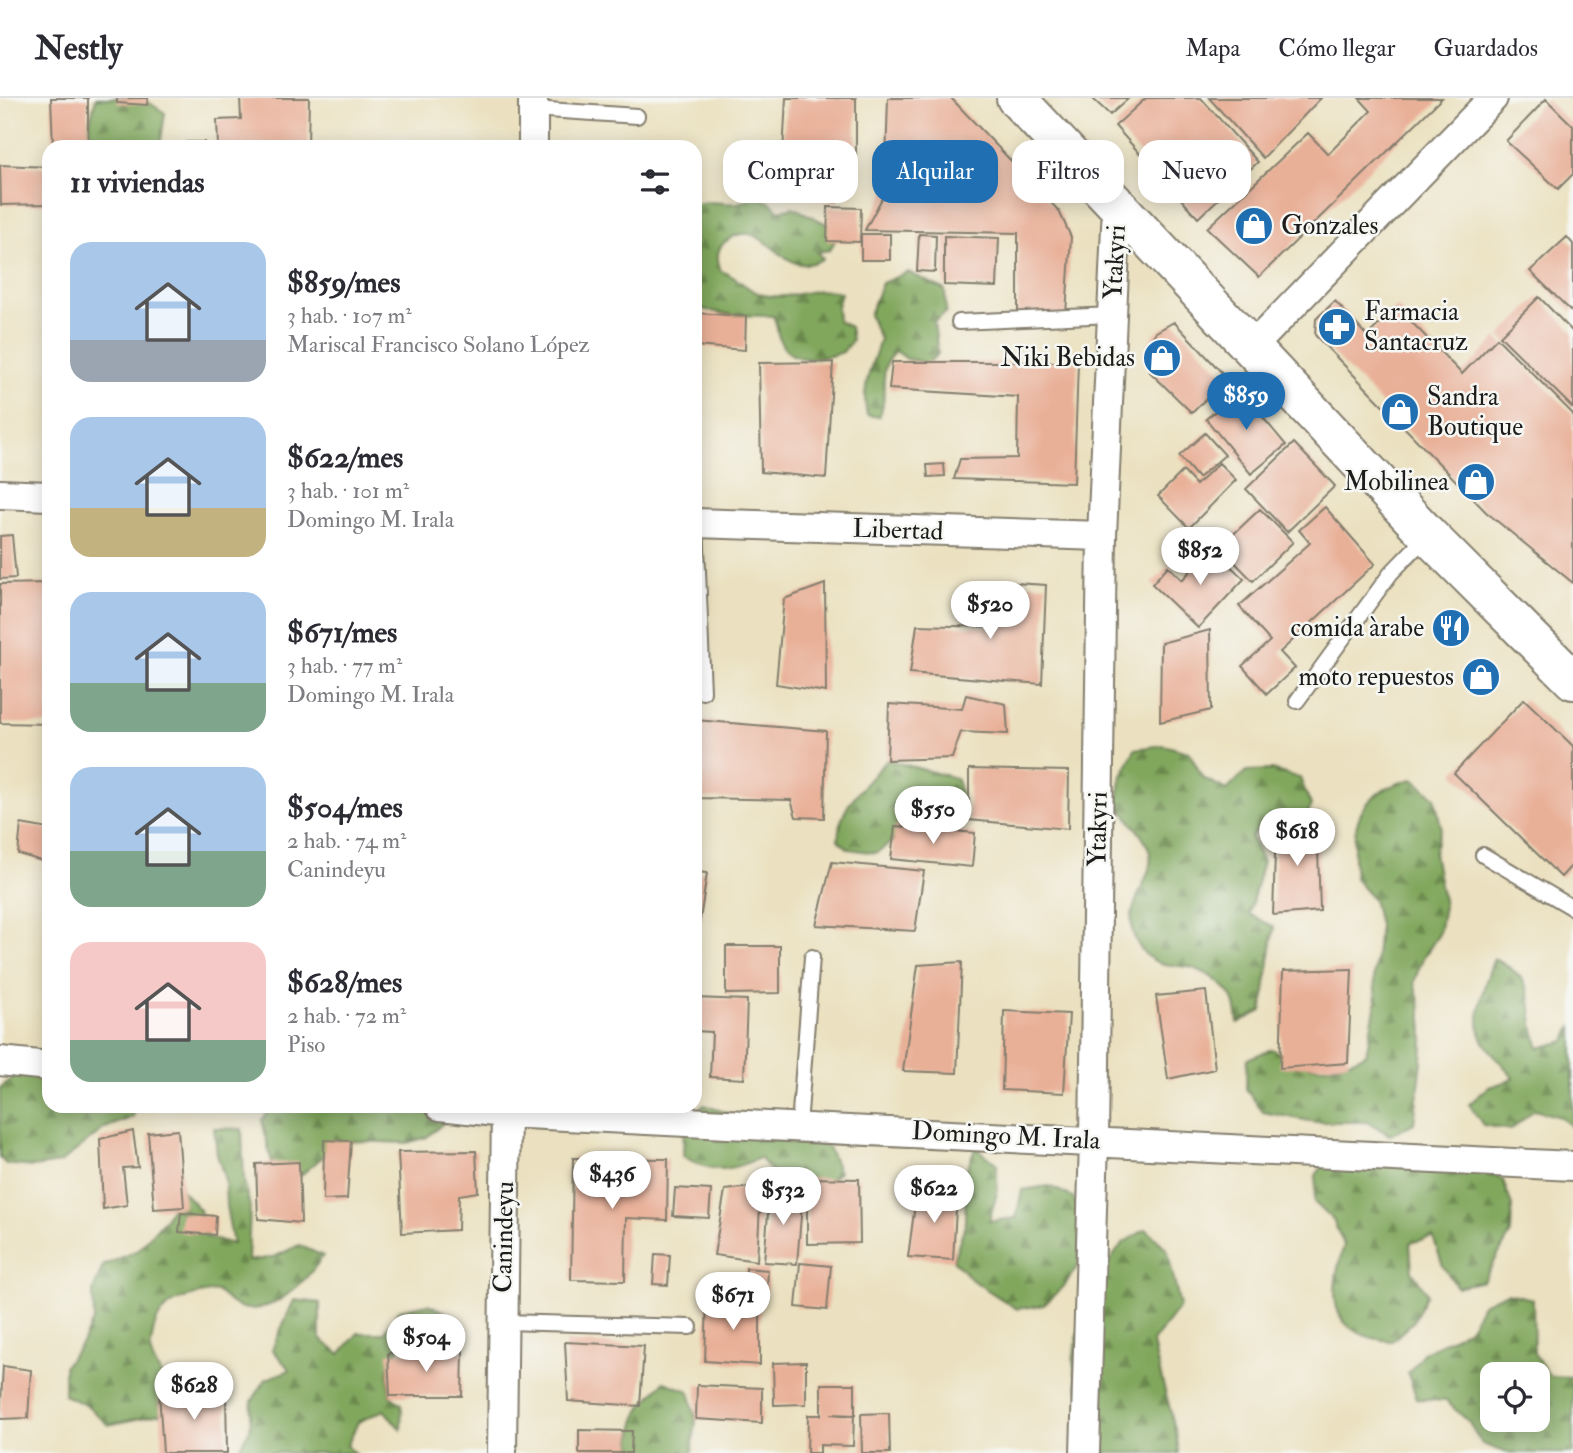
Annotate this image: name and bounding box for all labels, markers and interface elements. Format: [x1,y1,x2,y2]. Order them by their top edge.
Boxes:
text: Nestly [35,28,123,69]
text: Mapa [1185,33,1240,64]
text: Cómo llegar [1278,33,1395,64]
text: Guardados [1433,33,1538,64]
chip: Comprar [723,140,858,203]
chip: Alquilar [872,140,998,203]
chip: Filtros [1012,140,1124,203]
chip: Nuevo [1138,140,1251,203]
icon: filters [636,163,674,201]
text: 11 viviendas [70,164,205,201]
shop icon: Gonzales [1233,205,1275,247]
place label: Gonzales [1281,210,1378,242]
street label: Ytakyri [1097,224,1133,300]
text: $859/mes [287,264,400,301]
icon: home [126,270,210,354]
place label: Farmacia Santacruz [1364,296,1468,358]
text: 3 hab. · 107 m² [287,301,412,330]
pharmacy icon: Farmacia Santacruz [1316,306,1358,348]
text: Mariscal Francisco Solano López [287,330,590,359]
shop icon: Niki Bebidas [1141,337,1183,379]
place label: Niki Bebidas [1000,342,1135,374]
pin: $859 [1205,372,1287,432]
text: $859 [1223,380,1269,409]
place label: Sandra Boutique [1427,381,1523,443]
shop icon: Sandra Boutique [1379,391,1421,433]
text: $622/mes [287,439,403,476]
icon: home [126,445,210,529]
shop icon: Mobilinea [1455,461,1497,503]
place label: Mobilinea [1344,466,1449,498]
text: 3 hab. · 101 m² [287,476,409,505]
text: Domingo M. Irala [287,505,454,534]
street label: Libertad [852,512,944,548]
pin: $852 [1159,528,1241,587]
text: $852 [1177,535,1223,564]
pin: $520 [949,582,1031,641]
text: $520 [967,589,1013,618]
restaurant icon: comida àrabe [1430,607,1472,649]
place label: comida àrabe [1290,612,1424,644]
text: $671/mes [287,614,397,651]
icon: home [126,620,210,704]
text: 3 hab. · 77 m² [287,651,402,680]
shop icon: moto repuestos [1460,656,1502,698]
place label: moto repuestos [1299,661,1454,694]
text: Domingo M. Irala [287,680,454,709]
pin: $550 [892,786,974,846]
text: $504/mes [287,789,403,826]
street label: Ytakyri [1081,791,1115,867]
text: $550 [911,794,955,823]
icon: home [126,795,210,879]
pin: $618 [1256,808,1338,868]
text: $618 [1275,816,1319,845]
text: 2 hab. · 74 m² [287,826,406,855]
text: Canindeyu [287,855,386,884]
text: $628/mes [287,964,402,1001]
icon: home [126,970,210,1054]
text: 2 hab. · 72 m² [287,1001,406,1030]
text: Piso [287,1030,325,1059]
street label: Domingo M. Irala [911,1115,1101,1157]
pin: $436 [571,1152,653,1211]
text: $436 [589,1159,635,1188]
pin: $622 [893,1166,975,1225]
pin: $532 [742,1168,824,1227]
text: $622 [910,1173,958,1202]
text: $532 [761,1175,805,1204]
street label: Canindeyu [487,1181,521,1293]
pin: $671 [692,1272,774,1332]
text: $671 [711,1280,755,1309]
pin: $504 [385,1314,467,1374]
text: $504 [402,1322,450,1351]
pin: $628 [153,1362,235,1422]
map controls [1480,1362,1550,1432]
button: locate [1480,1362,1550,1432]
text: $628 [170,1370,218,1399]

